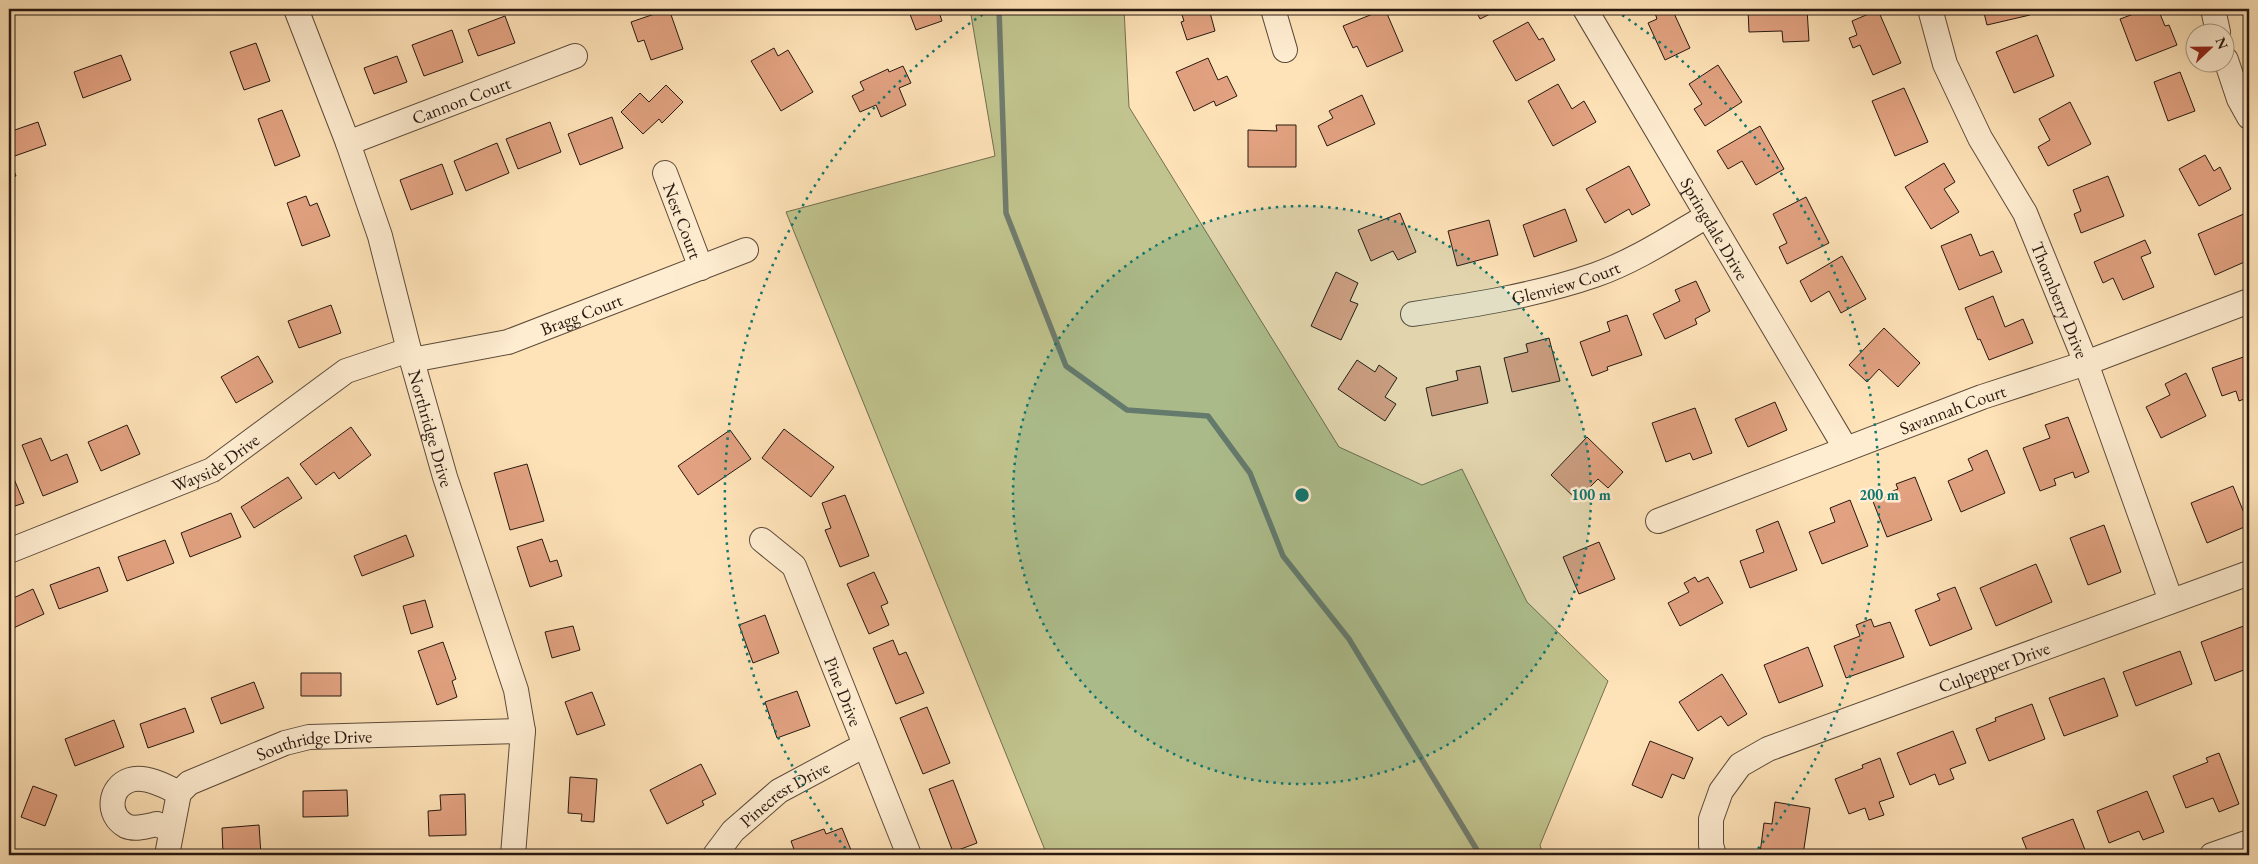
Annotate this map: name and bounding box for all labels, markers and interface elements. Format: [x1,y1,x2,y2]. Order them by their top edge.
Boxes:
north arrow [2186,22,2236,72]
text: N [2212,35,2233,52]
street label: Cannon Court [408,70,514,129]
street label: Springdale Drive [1676,173,1754,284]
street label: Nest Court [658,180,708,262]
street label: Thornberry Drive [2026,238,2094,362]
street label: Glenview Court [1509,255,1624,309]
street label: Bragg Court [537,287,626,340]
street label: Northridge Drive [404,367,459,490]
street label: Savannah Court [1896,378,2009,439]
street label: Wayside Drive [168,428,263,496]
text: 100 m [1571,485,1611,504]
text: 200 m [1859,485,1899,504]
centre of rings [1293,486,1311,504]
street label: Culpepper Drive [1935,636,2053,697]
street label: Pine Drive [820,653,868,729]
street label: Southridge Drive [252,724,372,765]
street label: Pinecrest Drive [734,755,833,832]

